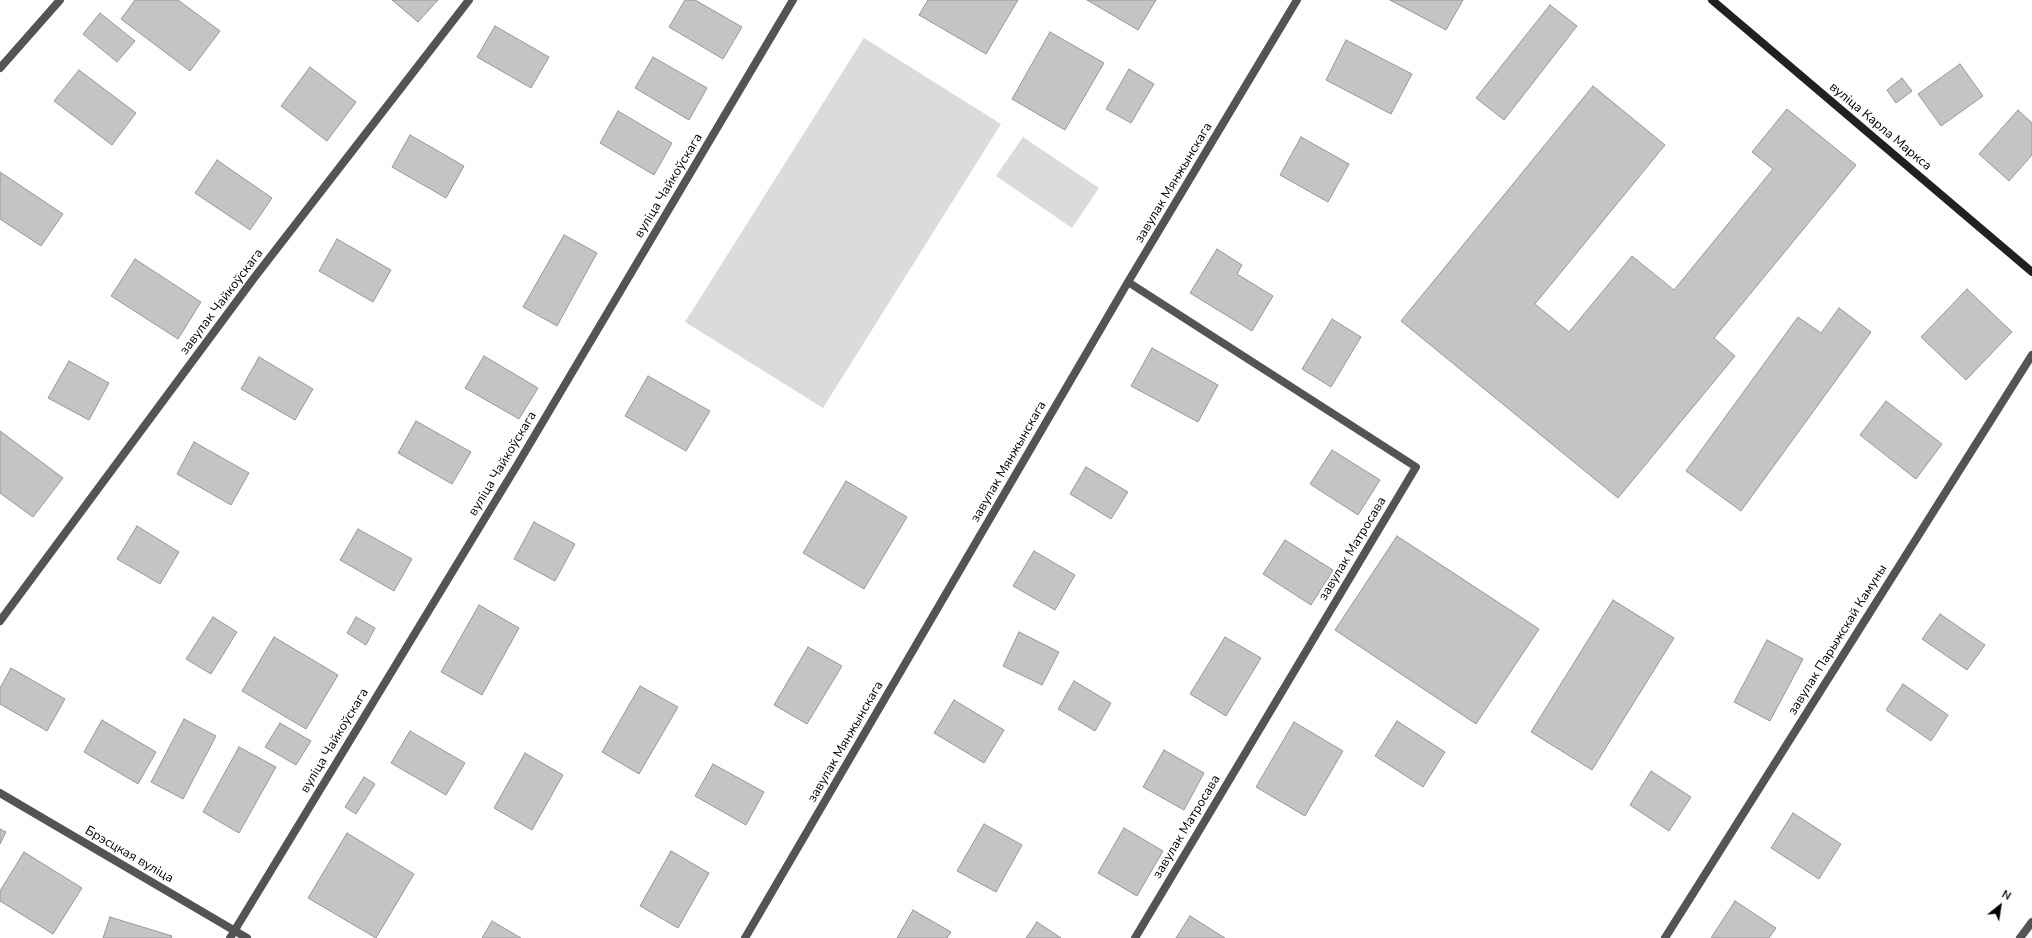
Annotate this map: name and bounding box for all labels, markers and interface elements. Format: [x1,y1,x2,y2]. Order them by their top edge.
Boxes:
street label: вуліца Карла Маркса [1826,80,1934,174]
street label: завулак Мянжынскага [1132,120,1216,246]
street label: вуліца Чайкоўскага [632,131,706,241]
street label: завулак Чайкоўскага [177,246,267,358]
street label: завулак Мянжынскага [968,399,1050,525]
street label: вуліца Чайкоўскага [466,409,540,519]
street label: завулак Матросава [1316,494,1390,604]
street label: завулак Парыжскай Камуны [1785,562,1891,718]
street label: завулак Мянжынскага [805,679,887,805]
street label: вуліца Чайкоўскага [298,686,372,796]
street label: завулак Матросава [1150,772,1224,882]
street label: Брэсцкая вуліца [82,823,176,887]
north arrow [1980,886,2020,926]
text: N [1999,887,2014,904]

